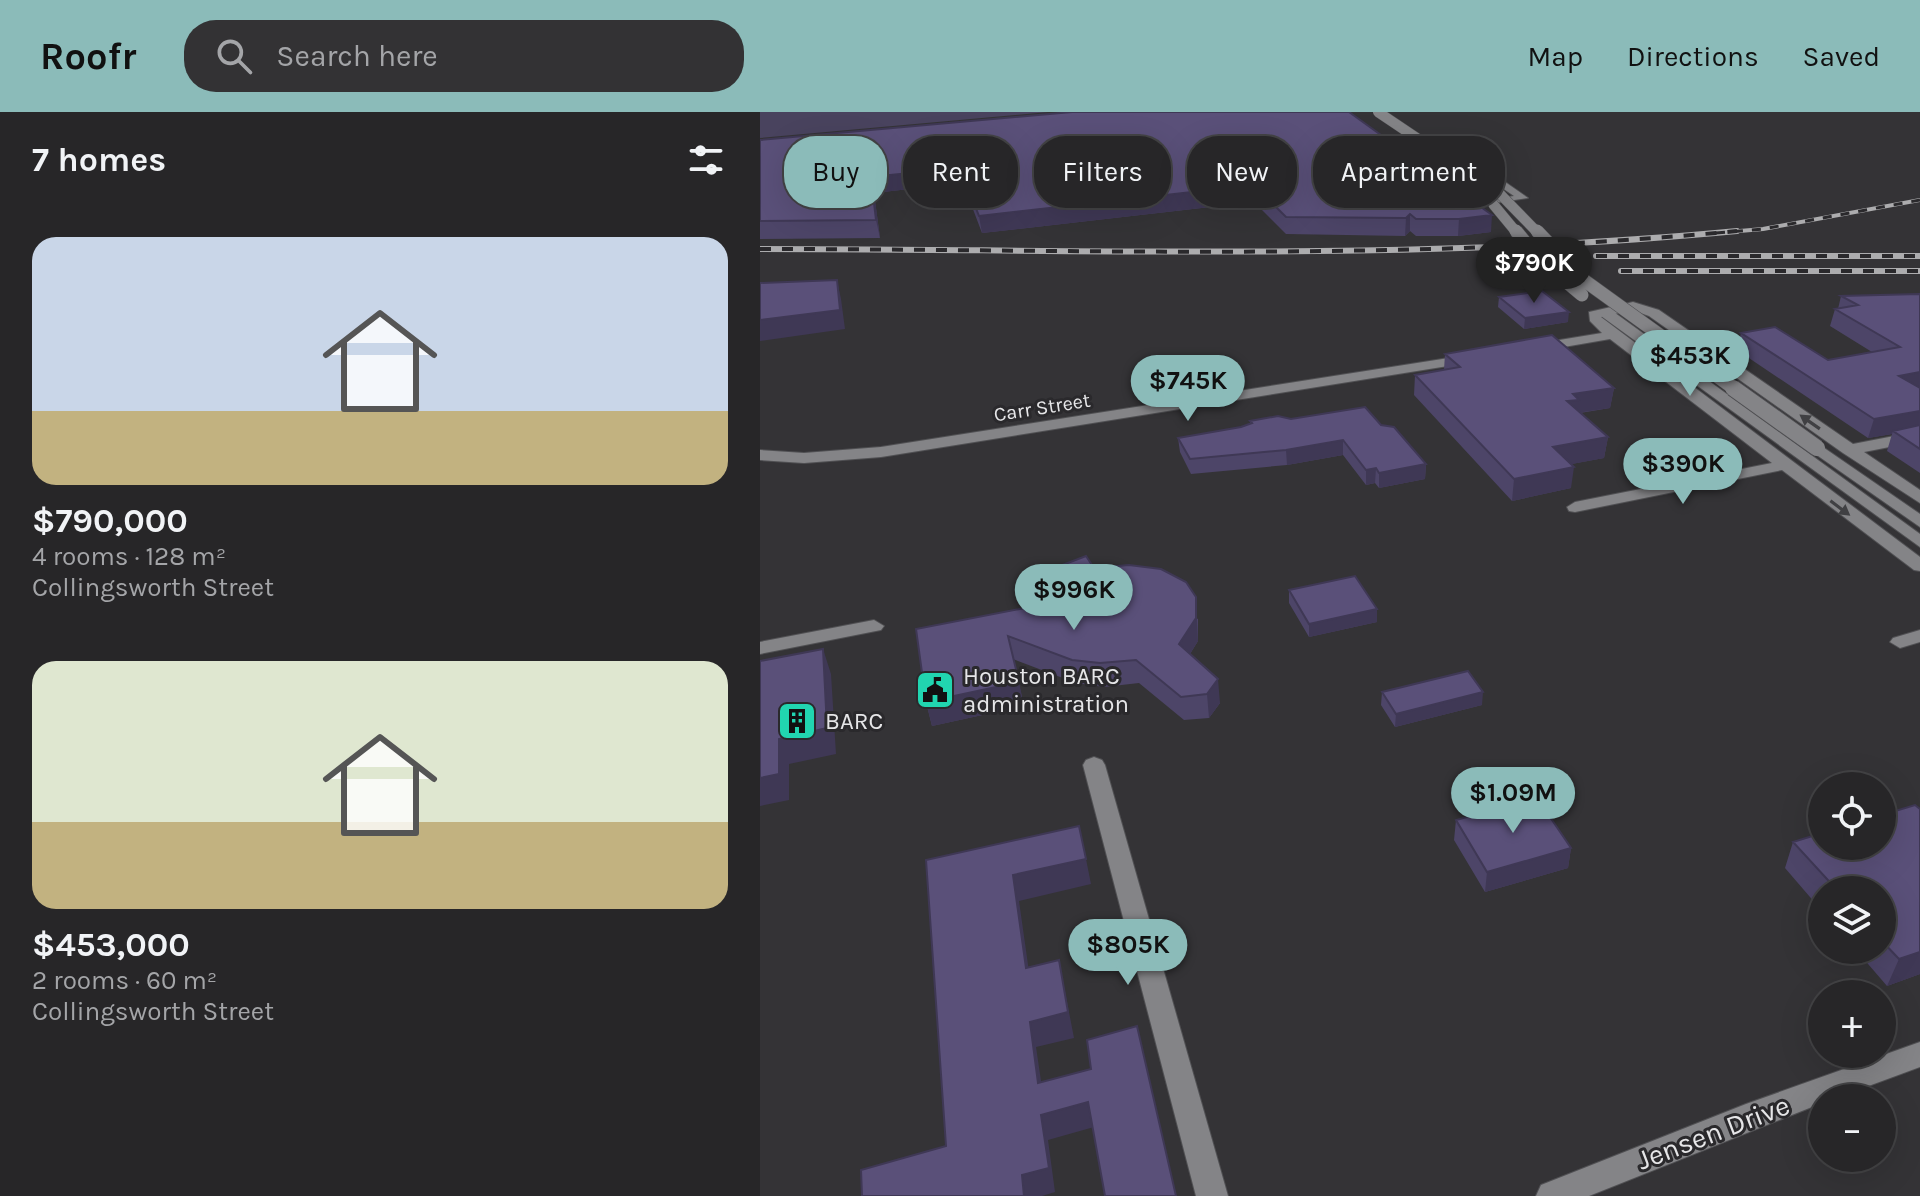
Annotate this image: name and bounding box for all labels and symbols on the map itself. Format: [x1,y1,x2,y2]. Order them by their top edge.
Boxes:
pin: $790K [1478,237,1590,305]
pin: $453K [1634,330,1746,398]
pin: $745K [1132,355,1244,423]
street label: Carr Street [992,388,1092,426]
one-way arrow [1799,415,1820,430]
pin: $390K [1627,438,1739,506]
one-way arrow [1830,499,1850,516]
pin: $996K [1018,564,1130,632]
place label: Houston BARC administration [963,662,1129,718]
public building icon: Houston BARC administration [914,669,956,711]
building icon: BARC [776,700,818,742]
place label: BARC [825,707,883,735]
pin: $1.09M [1448,767,1578,835]
pin: $805K [1072,919,1184,987]
street label: Jensen Drive [1632,1088,1794,1177]

